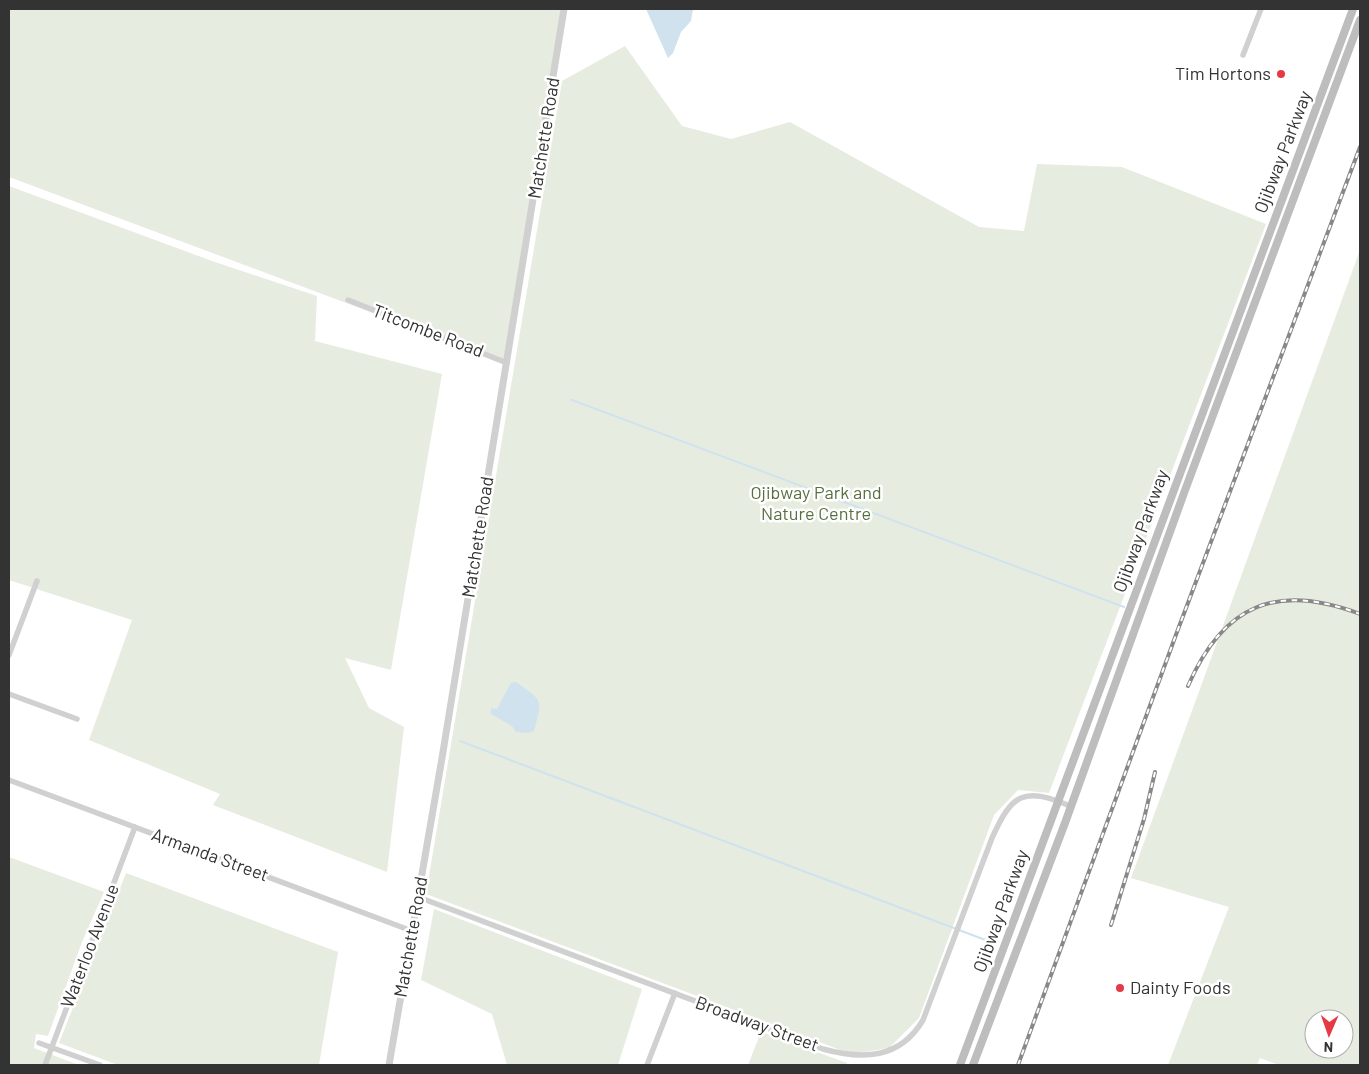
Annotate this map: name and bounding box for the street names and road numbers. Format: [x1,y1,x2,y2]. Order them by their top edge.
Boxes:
street label: Matchette Road [523,76,563,200]
street label: Ojibway Parkway [1249,87,1315,216]
street label: Titcombe Road [370,299,487,361]
street label: Ojibway Parkway [1108,466,1172,595]
street label: Matchette Road [457,475,497,599]
street label: Armanda Street [149,823,272,885]
street label: Ojibway Parkway [968,846,1032,975]
street label: Matchette Road [389,875,431,999]
street label: Waterloo Avenue [55,881,123,1011]
street label: Broadway Street [693,991,822,1056]

